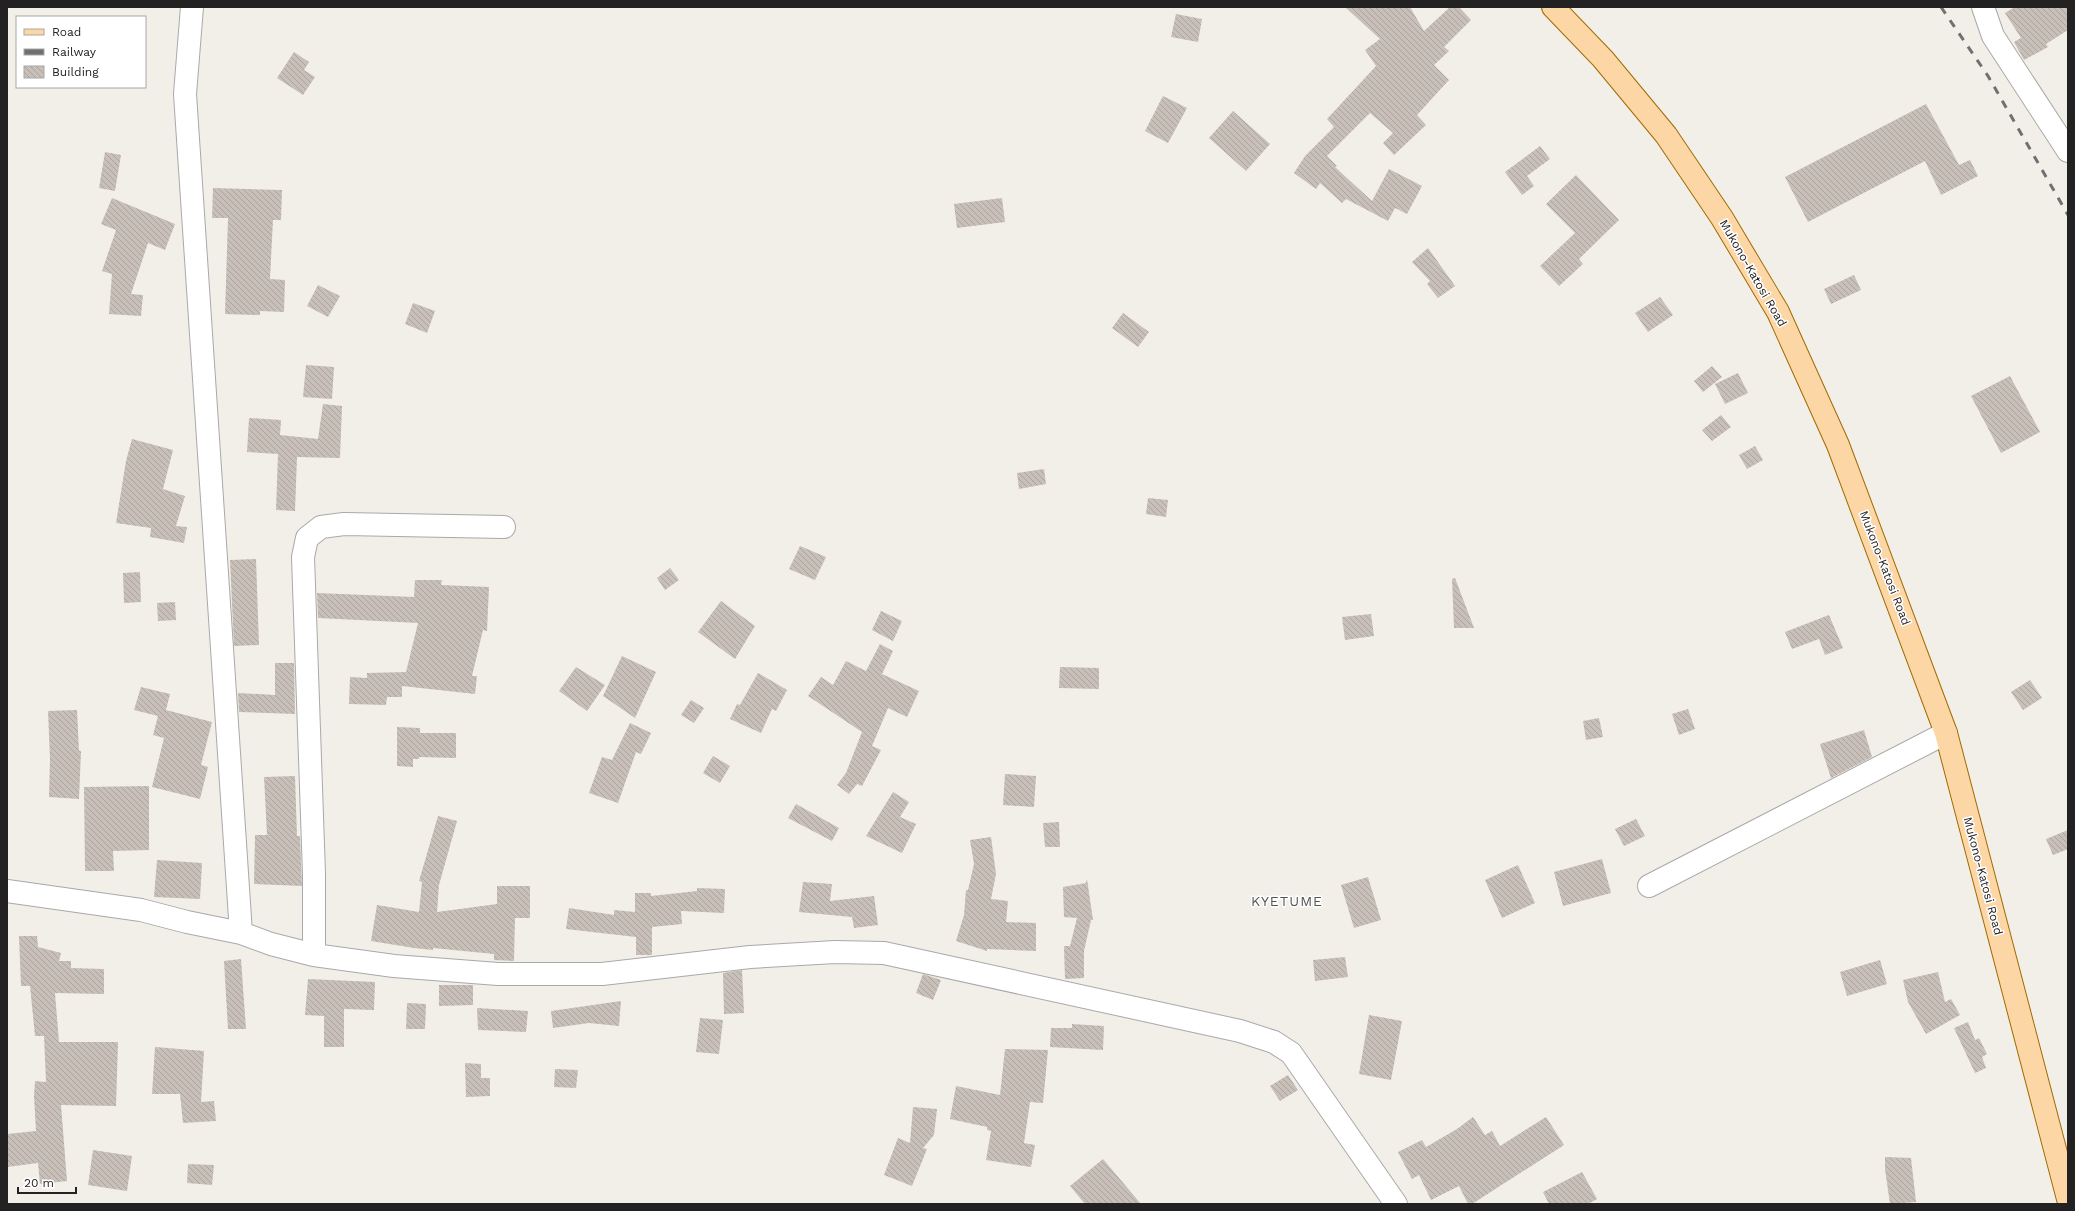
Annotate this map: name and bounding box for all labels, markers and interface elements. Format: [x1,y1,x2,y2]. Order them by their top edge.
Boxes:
legend [16,16,146,88]
text: Road [52,25,81,39]
text: Railway [52,45,97,59]
text: Building [52,65,99,79]
street label: Mukono-Katosi Road [1717,217,1789,329]
street label: Mukono-Katosi Road [1857,509,1913,627]
street label: Mukono-Katosi Road [1961,816,2005,936]
district label: KYETUME [1251,893,1323,909]
scale bar [18,1169,76,1195]
text: 20 m [24,1176,54,1190]

